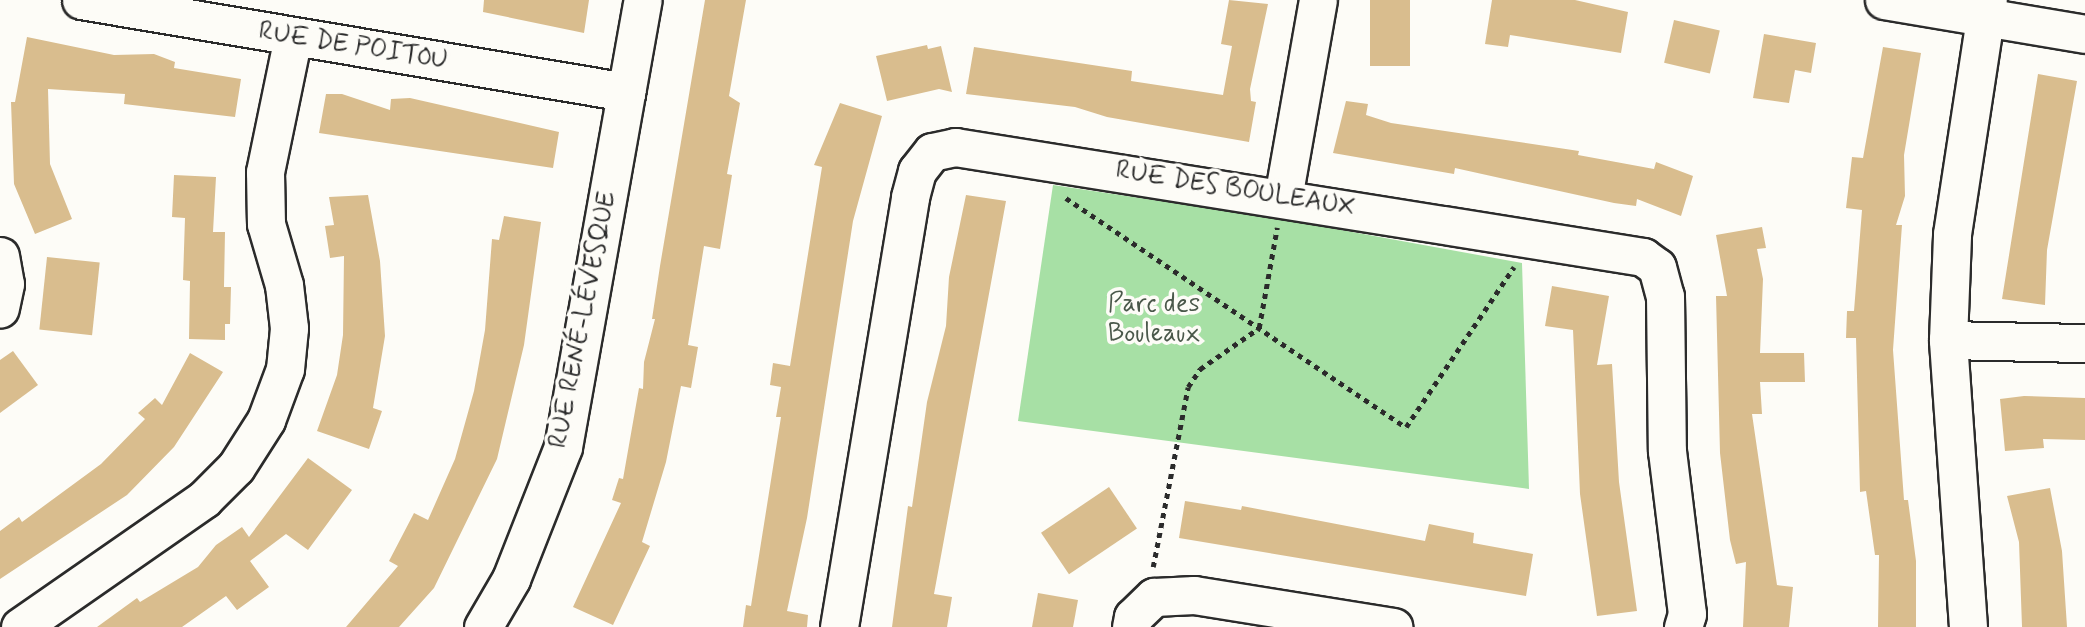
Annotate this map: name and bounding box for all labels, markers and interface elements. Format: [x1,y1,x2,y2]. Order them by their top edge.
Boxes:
street label: RUE DE POITOU [255,17,451,77]
street label: RUE DES BOULEAUX [1115,156,1355,224]
street label: RUE RENÉ-LÉVESQUE [544,189,624,451]
park label: Parc des Bouleaux [1108,289,1200,350]

